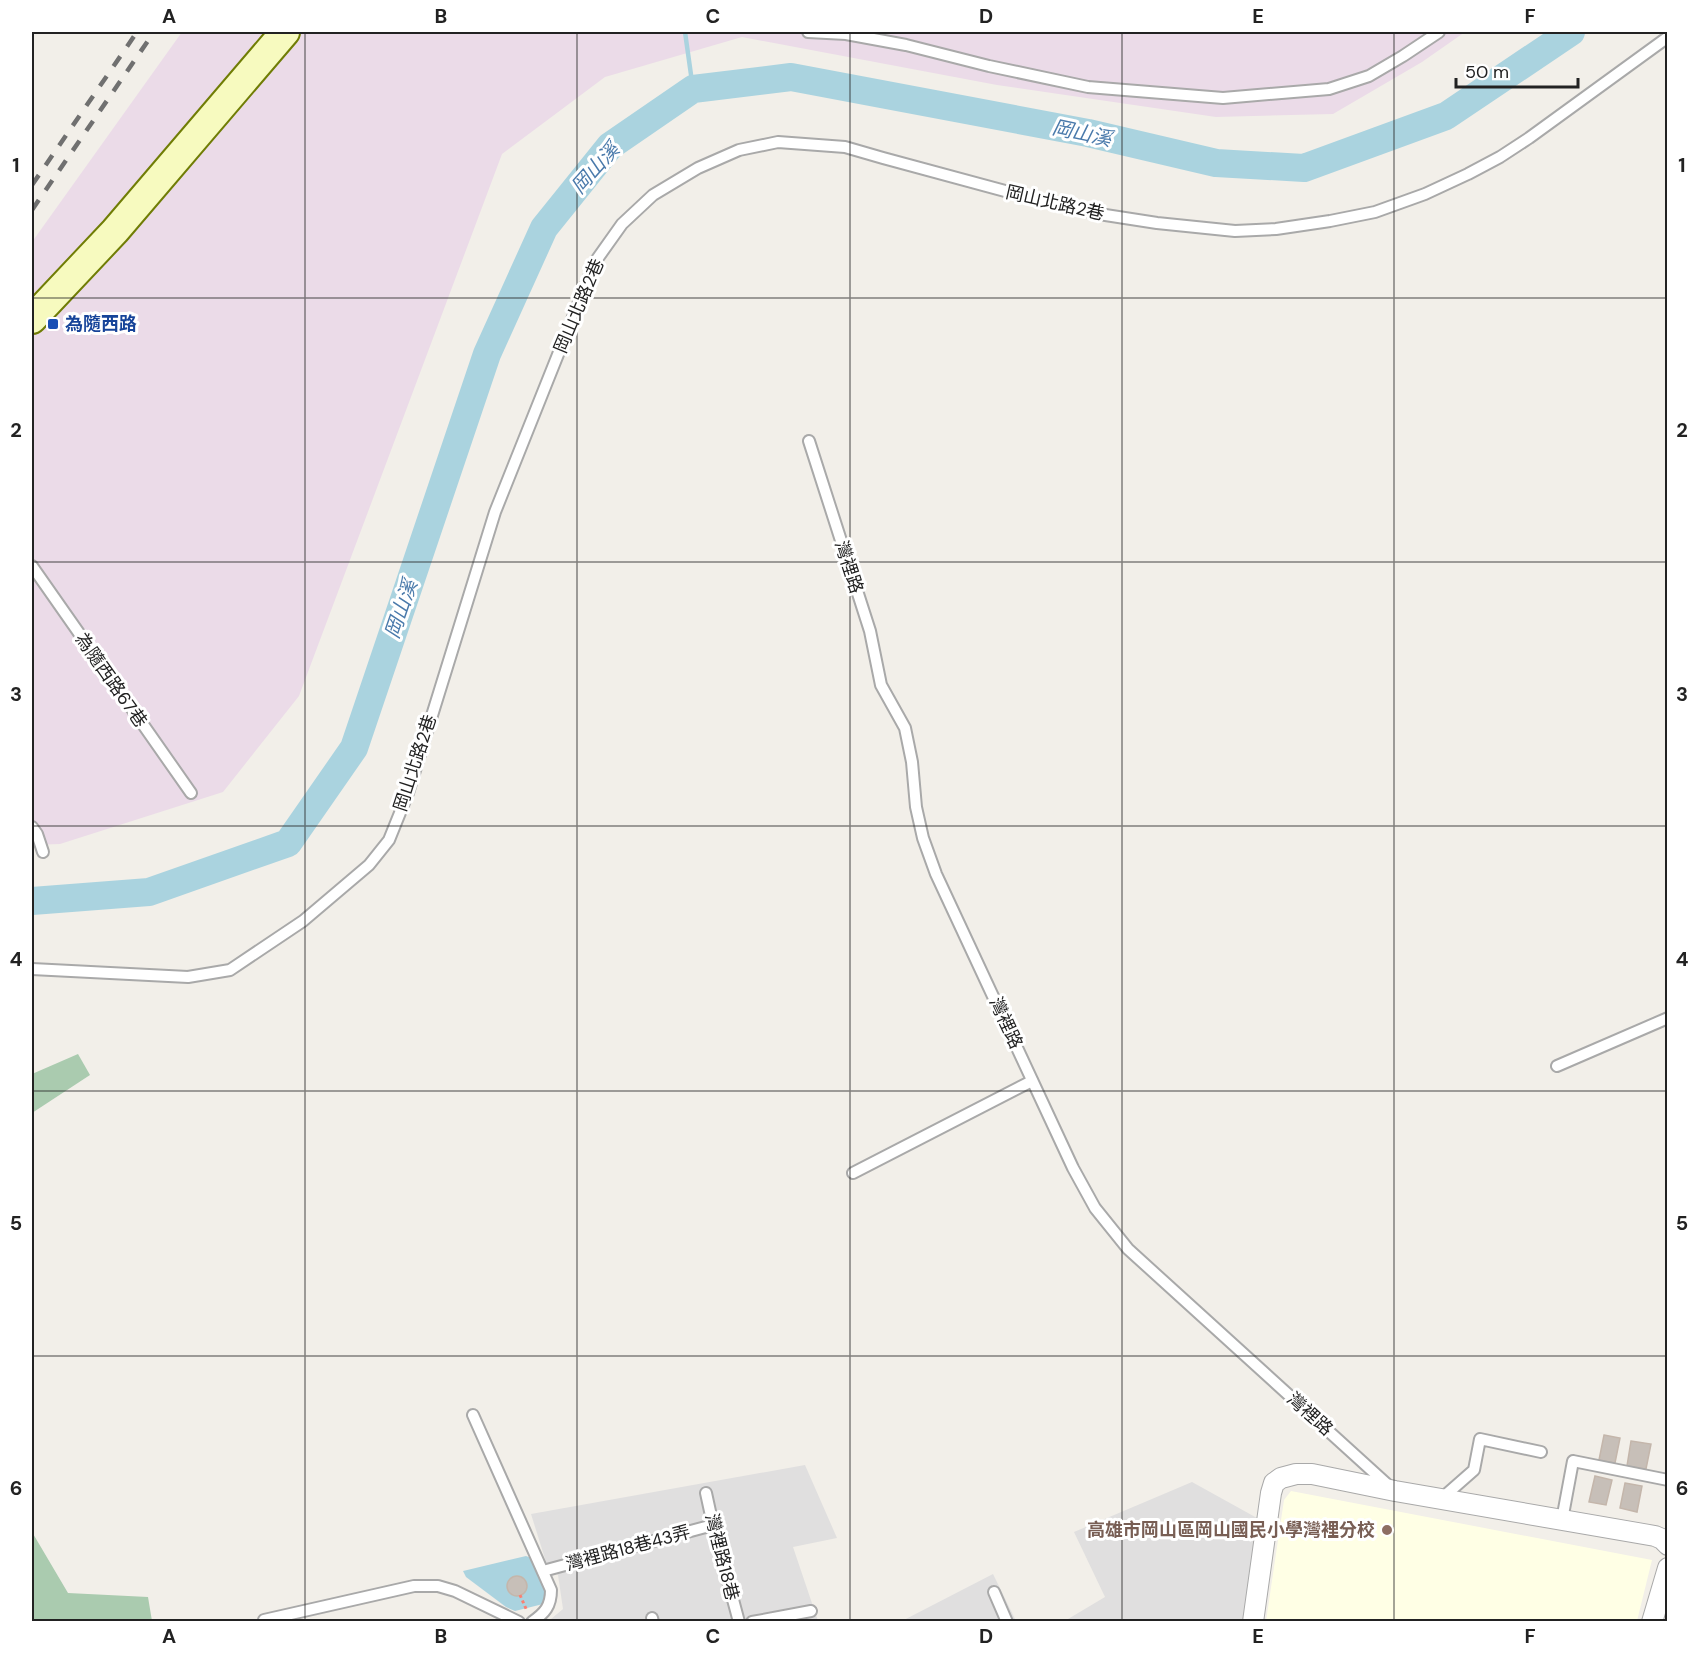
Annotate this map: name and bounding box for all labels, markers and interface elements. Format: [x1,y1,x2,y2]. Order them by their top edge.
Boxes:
text: A [162,3,176,29]
text: B [435,3,447,29]
text: C [706,3,720,29]
text: D [979,3,993,29]
text: E [1252,3,1264,29]
text: F [1524,3,1536,29]
scale bar [1456,51,1578,89]
text: 50 m [1465,60,1509,84]
water label: 岡山溪 [1050,114,1117,153]
water label: 岡山溪 [565,135,627,199]
text: 1 [12,152,20,178]
text: 1 [1678,152,1686,178]
street label: 岡山北路2巷 [1003,180,1107,226]
street label: 岡山北路2巷 [548,255,610,357]
place label: 為隨西路 [65,312,137,336]
marker: 為隨西路 [46,317,60,331]
text: 2 [10,417,22,443]
text: 2 [1676,417,1688,443]
street label: 灣裡路 [829,538,869,596]
water label: 岡山溪 [379,574,424,642]
street label: 為隨西路67巷 [69,628,153,732]
text: 3 [10,681,22,707]
text: 3 [1676,681,1688,707]
street label: 岡山北路2巷 [388,712,442,814]
text: 4 [10,946,23,972]
text: 4 [1676,946,1689,972]
street label: 灣裡路 [984,993,1028,1053]
text: 5 [10,1210,22,1236]
text: 5 [1676,1210,1688,1236]
street label: 灣裡路 [1282,1387,1338,1441]
text: 6 [10,1475,22,1501]
text: 6 [1676,1475,1688,1501]
street label: 灣裡路18巷 [700,1511,744,1603]
place label: 高雄市岡山區岡山國民小學灣裡分校 [1087,1518,1375,1542]
street label: 灣裡路18巷43弄 [563,1520,693,1576]
marker: 高雄市岡山區岡山國民小學灣裡分校 [1380,1523,1394,1537]
text: A [162,1623,176,1649]
text: B [435,1623,447,1649]
text: C [706,1623,720,1649]
text: D [979,1623,993,1649]
text: E [1252,1623,1264,1649]
text: F [1524,1623,1536,1649]

